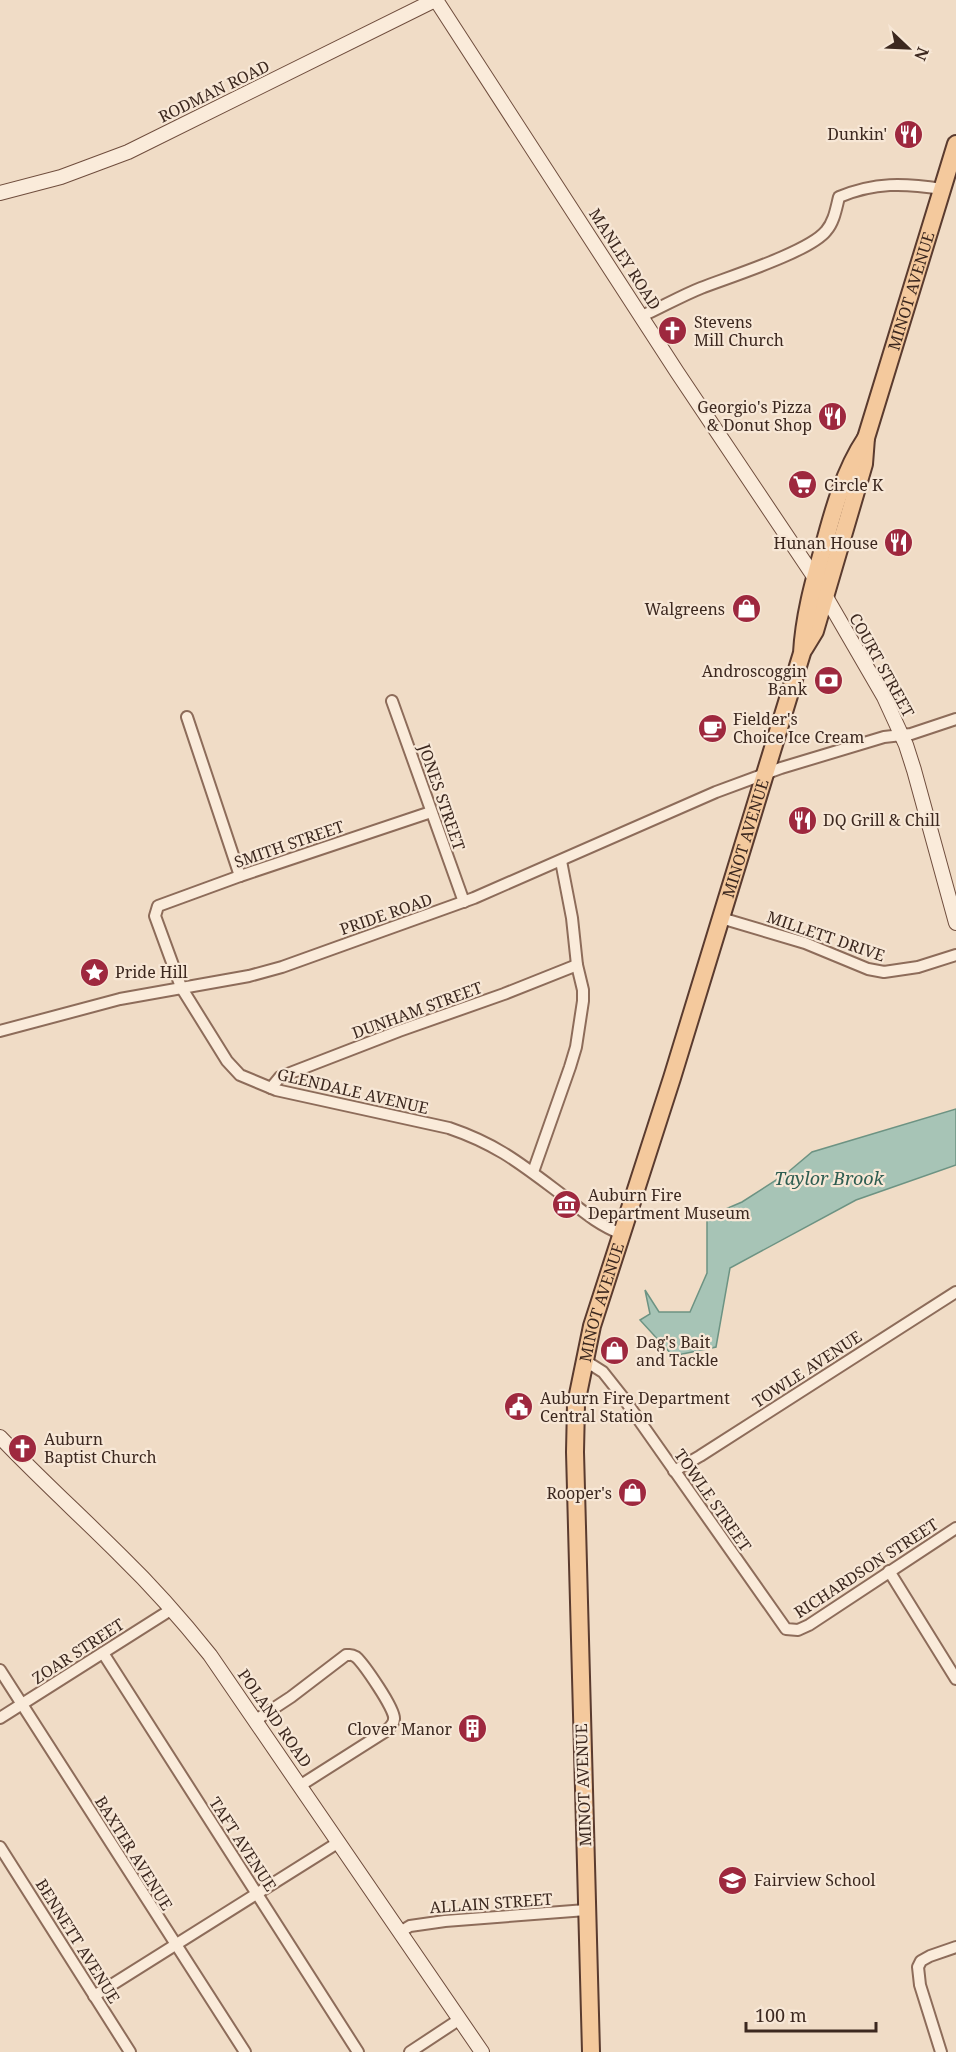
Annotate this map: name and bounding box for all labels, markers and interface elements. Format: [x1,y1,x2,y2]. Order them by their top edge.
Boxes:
north arrow [878,18,938,78]
text: N [909,44,934,64]
street label: RODMAN ROAD [155,55,273,127]
restaurant icon: Dunkin' [892,118,924,150]
place label: Dunkin' [827,123,887,145]
street label: MANLEY ROAD [584,204,666,314]
street label: MINOT AVENUE [882,229,940,353]
place label: Stevens Mill Church [694,311,784,351]
church icon: Stevens Mill Church [657,315,689,347]
place label: Georgio's Pizza & Donut Shop [697,396,812,436]
restaurant icon: Georgio's Pizza & Donut Shop [817,400,849,432]
supermarket icon: Circle K [787,469,819,501]
place label: Circle K [824,474,884,496]
restaurant icon: Hunan House [883,527,915,559]
place label: Hunan House [773,532,878,554]
shop icon: Walgreens [730,593,762,625]
place label: Walgreens [645,598,725,620]
street label: COURT STREET [844,609,920,721]
place label: Androscoggin Bank [702,660,808,700]
bank icon: Androscoggin Bank [812,664,844,696]
place label: Fielder's Choice Ice Cream [733,708,864,748]
cafe icon: Fielder's Choice Ice Cream [696,712,728,744]
street label: JONES STREET [413,740,471,853]
street label: MINOT AVENUE [717,776,774,900]
restaurant icon: DQ Grill & Chill [786,804,818,836]
place label: DQ Grill & Chill [823,809,940,831]
street label: SMITH STREET [231,815,347,873]
street label: PRIDE ROAD [337,888,435,940]
street label: MILLETT DRIVE [764,906,888,966]
place icon: Pride Hill [78,956,110,988]
place label: Pride Hill [115,961,188,983]
street label: DUNHAM STREET [349,976,485,1044]
street label: GLENDALE AVENUE [275,1063,431,1119]
water label: Taylor Brook [774,1166,885,1190]
place label: Auburn Fire Department Museum [588,1184,750,1224]
museum icon: Auburn Fire Department Museum [551,1188,583,1220]
street label: MINOT AVENUE [574,1240,629,1364]
street label: TOWLE AVENUE [748,1325,866,1413]
place label: Dag's Bait and Tackle [636,1331,718,1371]
shop icon: Dag's Bait and Tackle [599,1335,631,1367]
place label: Auburn Fire Department Central Station [540,1387,730,1427]
public building icon: Auburn Fire Department Central Station [503,1391,535,1423]
place label: Auburn Baptist Church [44,1428,157,1468]
church icon: Auburn Baptist Church [7,1432,39,1464]
street label: TOWLE STREET [669,1444,757,1556]
shop icon: Rooper's [617,1477,649,1509]
place label: Rooper's [546,1482,612,1504]
street label: RICHARDSON STREET [790,1513,942,1623]
street label: ZOAR STREET [28,1613,128,1689]
street label: POLAND ROAD [233,1664,317,1772]
building icon: Clover Manor [457,1713,489,1745]
place label: Clover Manor [347,1718,452,1740]
street label: MINOT AVENUE [570,1723,596,1847]
street label: BAXTER AVENUE [90,1792,178,1914]
street label: TAFT AVENUE [204,1793,282,1895]
school or university icon: Fairview School [717,1864,749,1896]
place label: Fairview School [754,1869,876,1891]
street label: BENNETT AVENUE [31,1875,125,2007]
street label: ALLAIN STREET [429,1888,553,1918]
scale bar [746,1995,876,2033]
text: 100 m [755,2003,807,2027]

